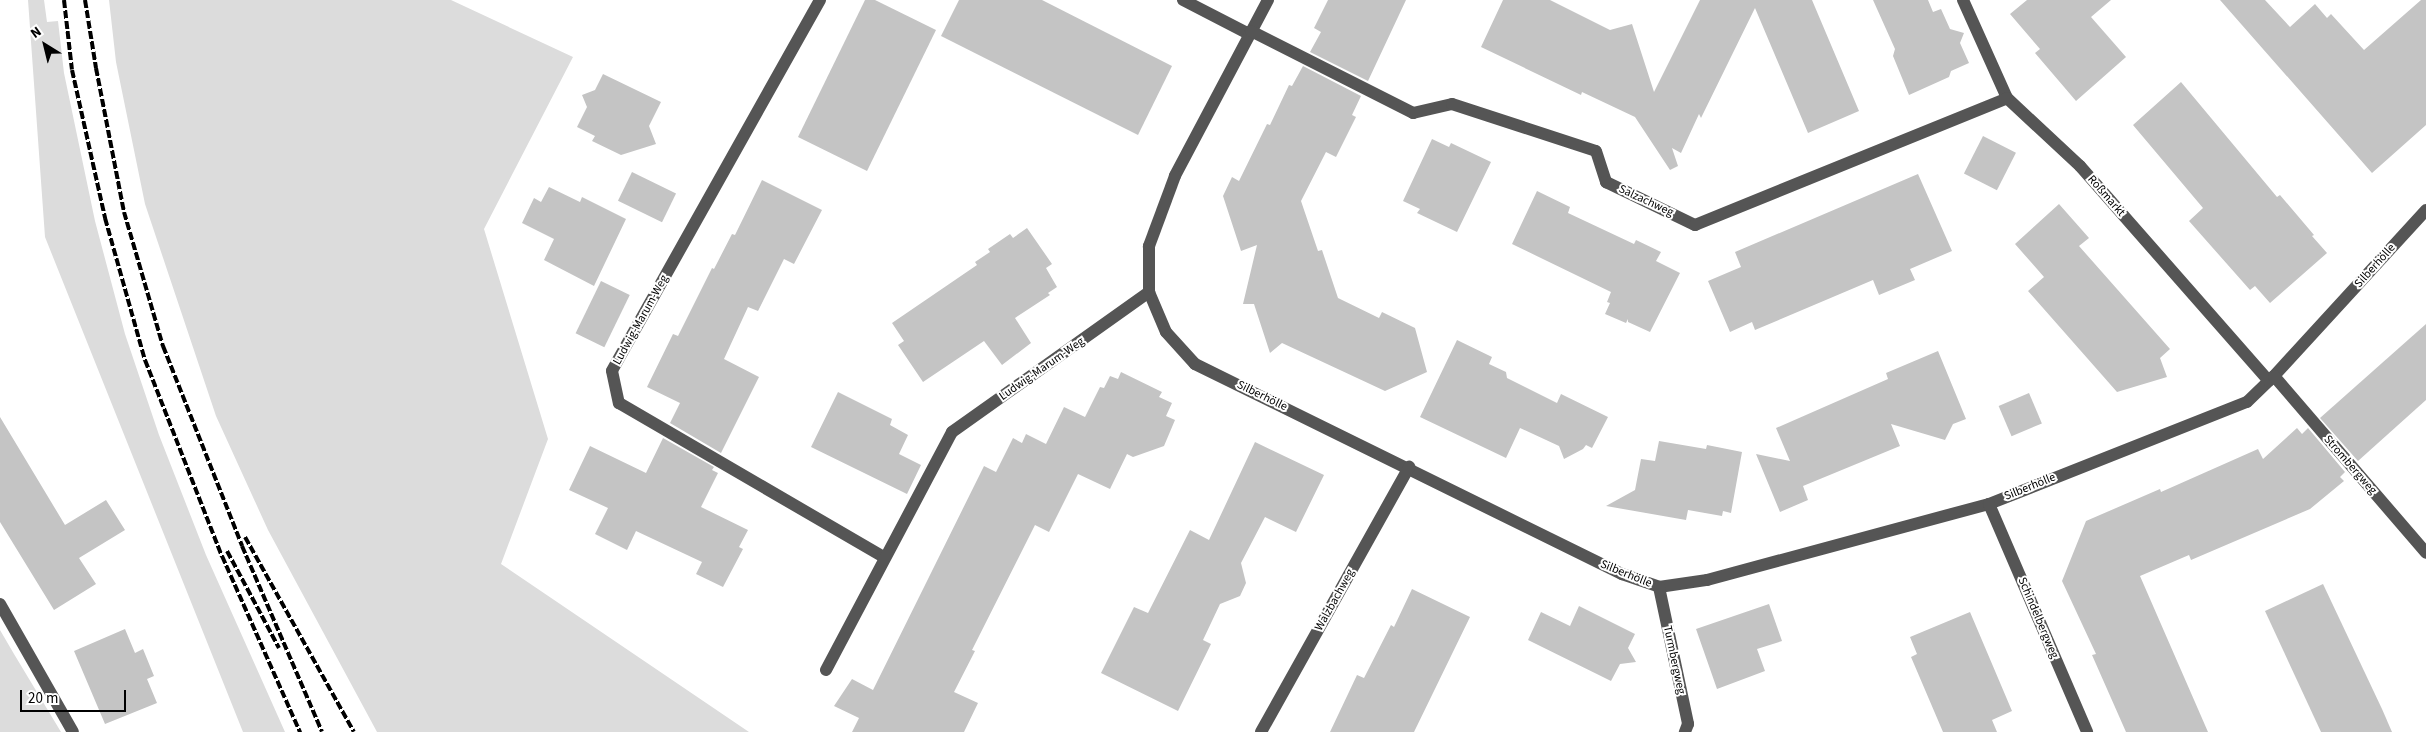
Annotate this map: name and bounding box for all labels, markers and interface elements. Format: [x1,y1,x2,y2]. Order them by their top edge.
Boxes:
north arrow [20,20,70,70]
text: N [27,22,46,44]
street label: Roßmarkt [2084,172,2128,220]
street label: Salzachweg [1616,182,1676,220]
street label: Silberhölle [2351,241,2399,291]
street label: Ludwig-Marum-Weg [610,273,672,367]
street label: Ludwig-Marum-Weg [997,334,1087,404]
street label: Silberhölle [1234,378,1290,414]
street label: Strombergweg [2320,432,2380,498]
street label: Silberhölle [2002,470,2058,504]
street label: Silberhölle [1598,557,1654,591]
street label: Walzbachweg [1312,567,1358,633]
street label: Schindelbergweg [2014,575,2062,661]
street label: Turmbergweg [1660,624,1688,696]
scale bar [22,680,129,712]
text: 20 m [28,688,58,709]

